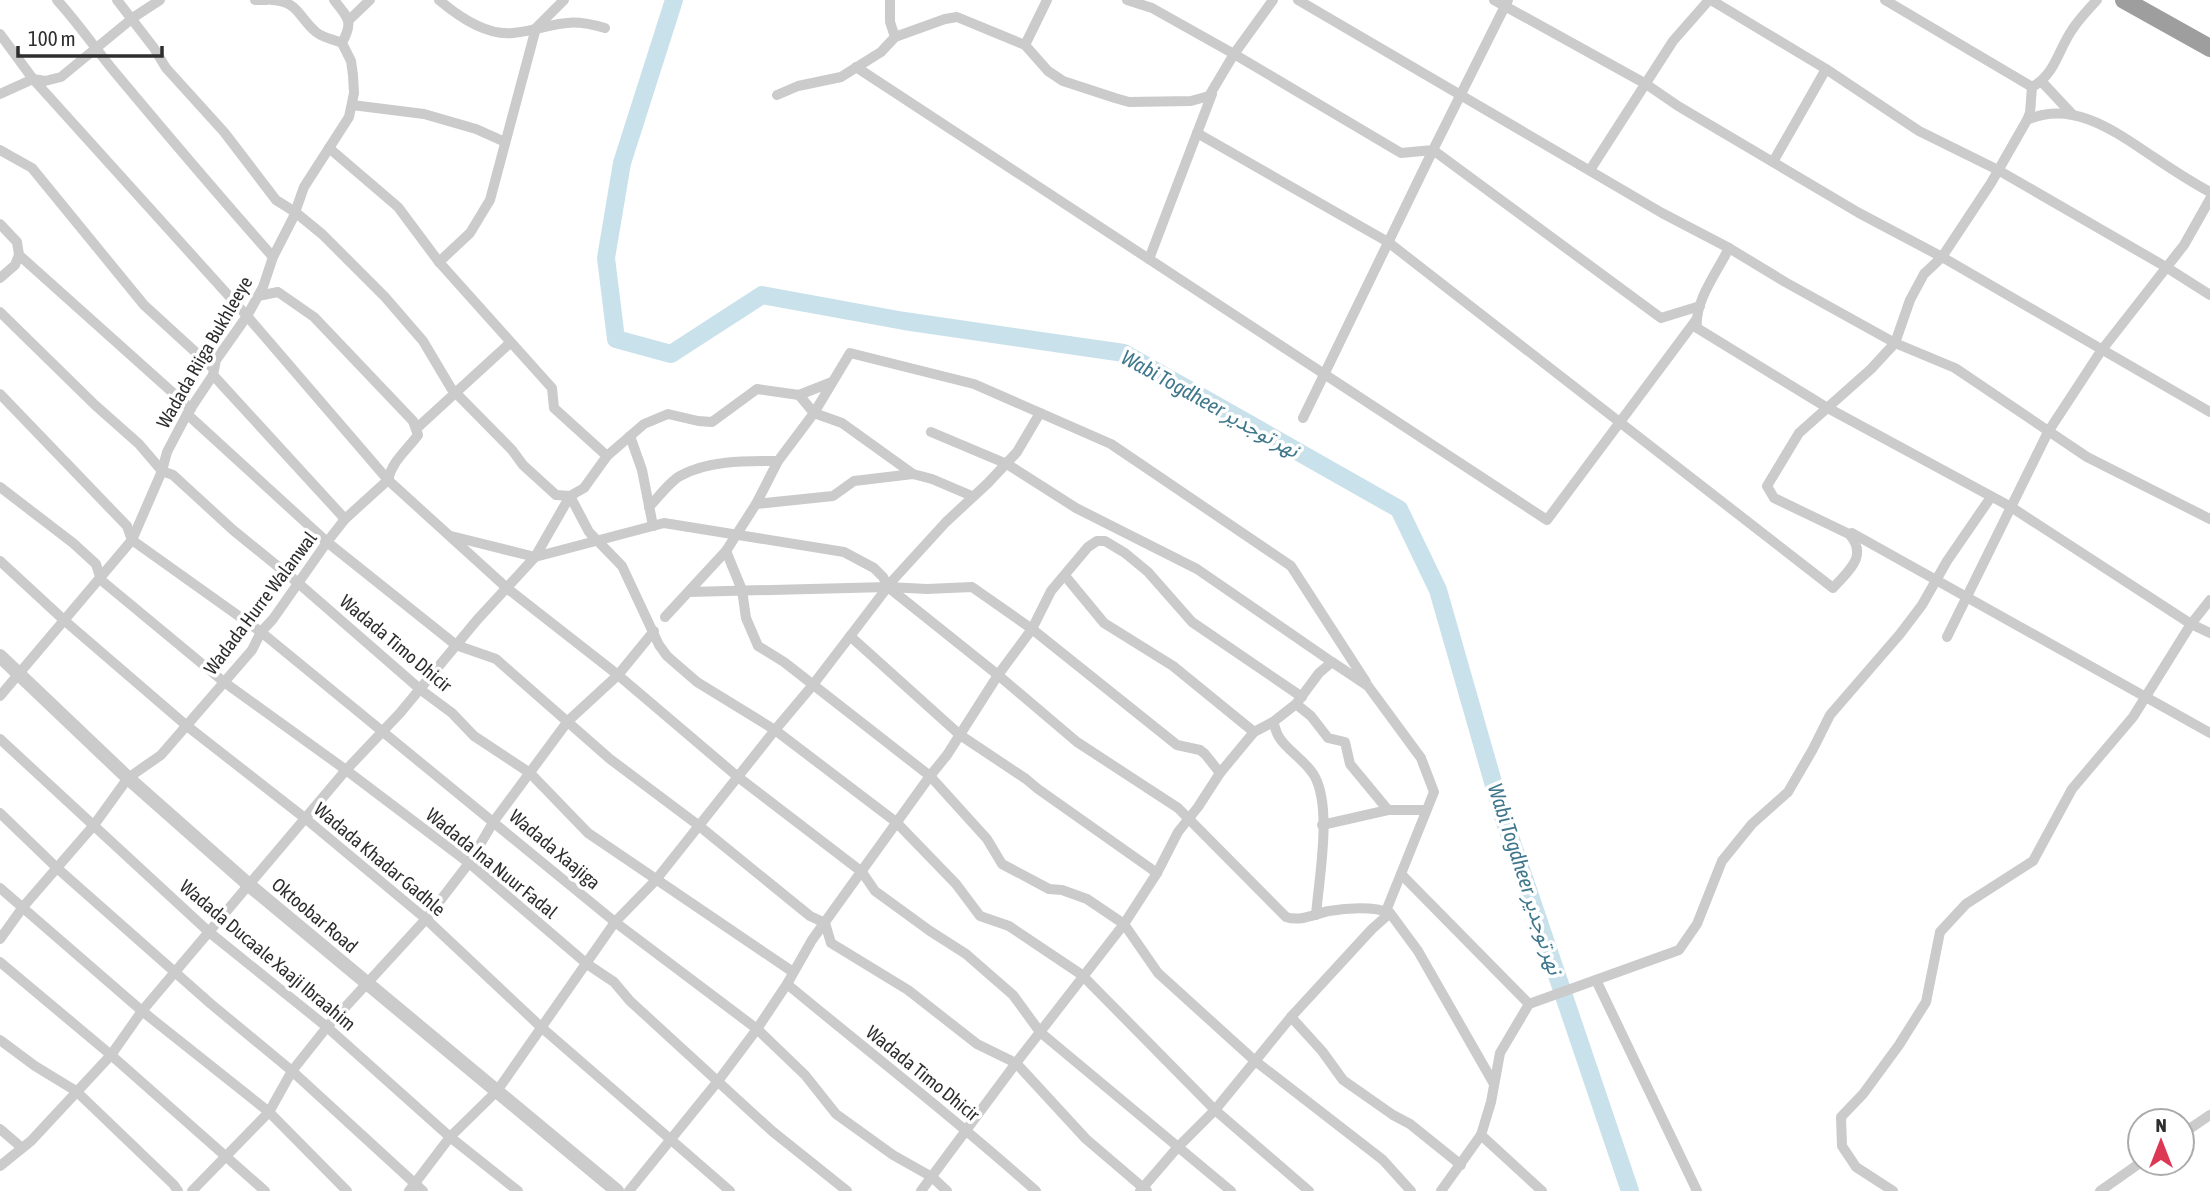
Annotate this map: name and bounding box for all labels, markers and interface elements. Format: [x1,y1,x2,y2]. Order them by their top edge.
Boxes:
scale bar [18,14,161,58]
text: 100 m [28,26,76,50]
street label: Wadada Riiga Bukhleeye [152,272,256,432]
water label: Wabi Togdheer نهر توجدير [1117,344,1305,463]
street label: Wadada Hurre Walanwal [199,527,321,679]
street label: Wadada Timo Dhicir [336,590,457,696]
water label: Wabi Togdheer نهر توجدير [1483,780,1569,979]
street label: Wadada Khadar Gadhle [310,798,450,920]
street label: Wadada Ina Nuur Fadal [422,803,562,923]
street label: Wadada Xaajiga [505,805,605,893]
street label: Oktoobar Road [268,873,362,957]
street label: Wadada Ducaale Xaaji Ibraahim [176,875,360,1035]
street label: Wadada Timo Dhicir [862,1021,984,1126]
north arrow [2126,1107,2196,1177]
text: N [2155,1114,2167,1136]

